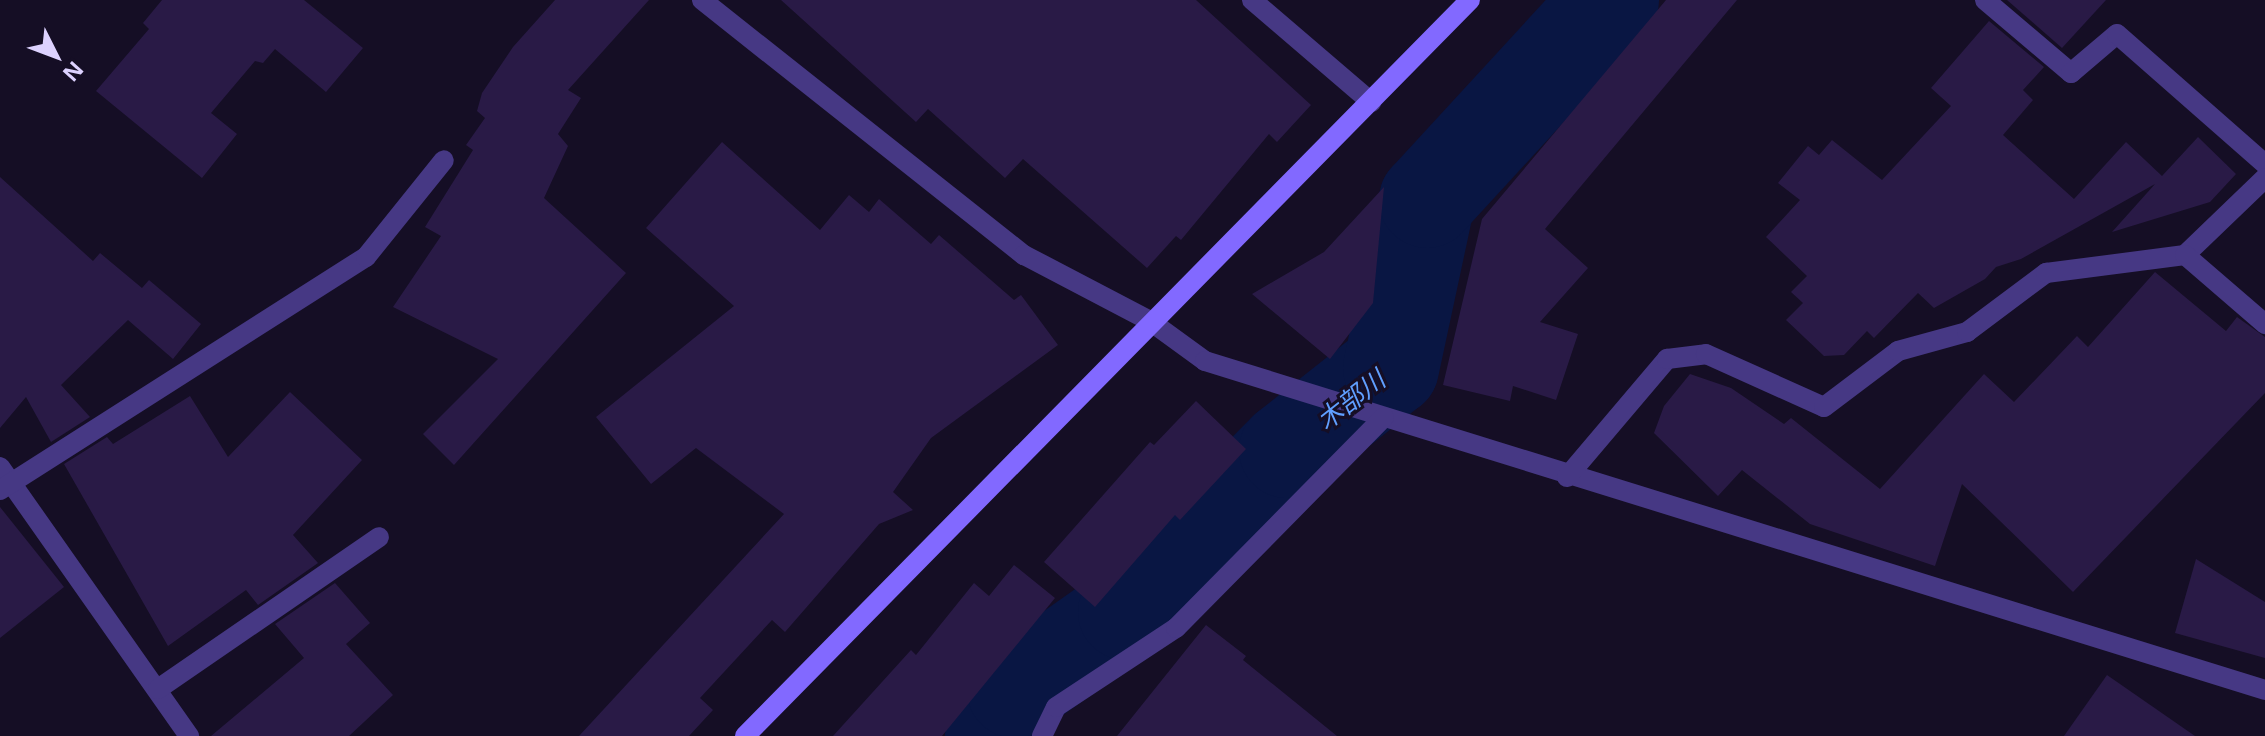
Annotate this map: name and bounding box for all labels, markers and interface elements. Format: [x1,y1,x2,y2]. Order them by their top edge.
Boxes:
north arrow [16,16,96,96]
text: N [57,55,91,89]
water label: 木部川 [1311,364,1391,436]

